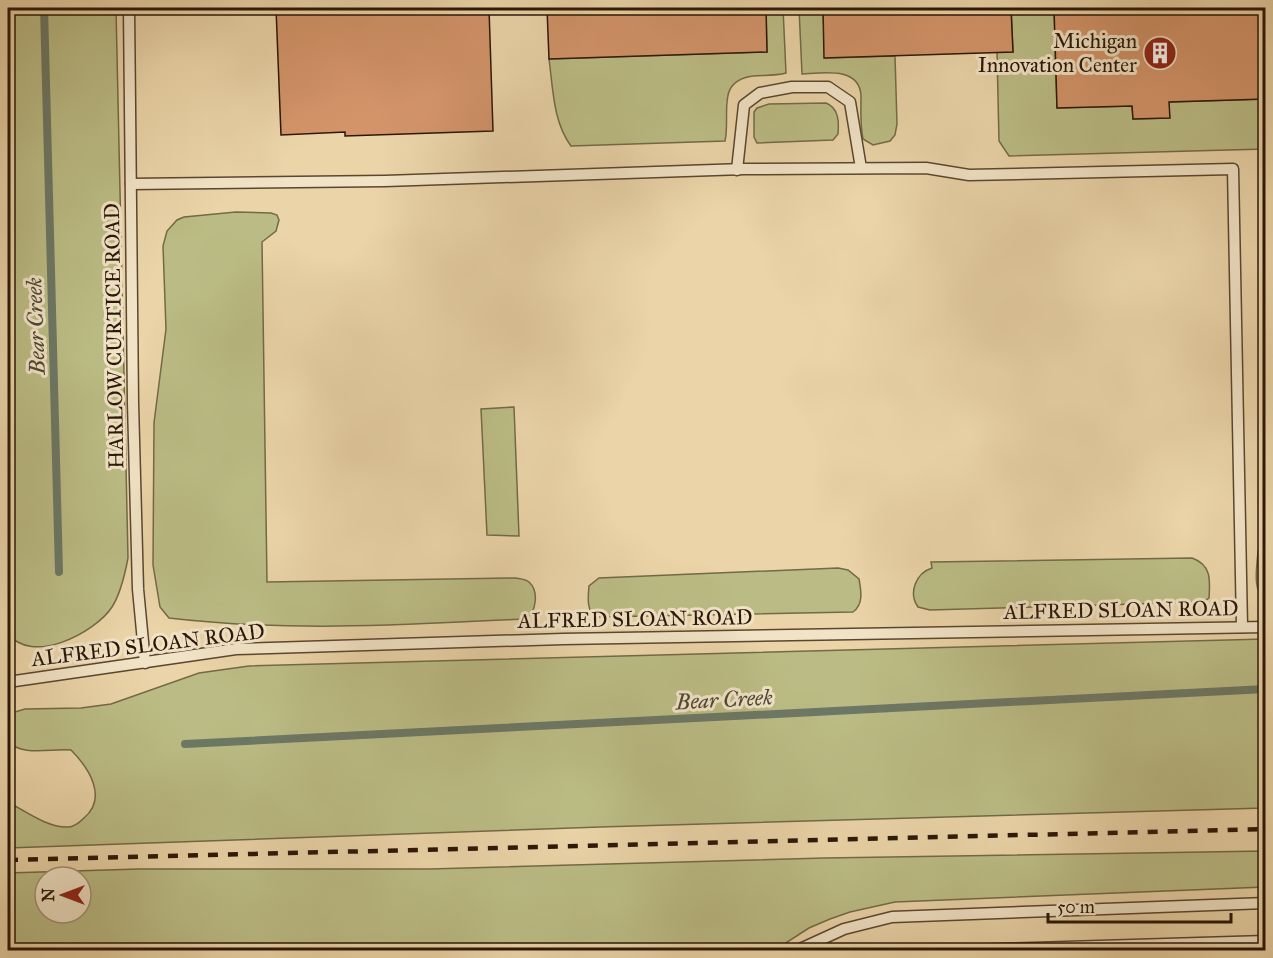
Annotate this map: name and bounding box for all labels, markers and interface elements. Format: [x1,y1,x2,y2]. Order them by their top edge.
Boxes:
place label: Michigan Innovation Center [978,28,1137,78]
building icon: Michigan Innovation Center [1142,35,1178,71]
street label: HARLOW CURTICE ROAD [99,203,129,469]
water label: Bear Creek [20,277,51,376]
street label: ALFRED SLOAN ROAD [1002,595,1239,625]
street label: ALFRED SLOAN ROAD [516,604,753,634]
street label: ALFRED SLOAN ROAD [29,618,266,672]
water label: Bear Creek [674,683,773,716]
north arrow [33,865,93,925]
scale bar [1048,886,1231,924]
text: N [39,888,58,902]
text: 50 m [1057,896,1095,918]

